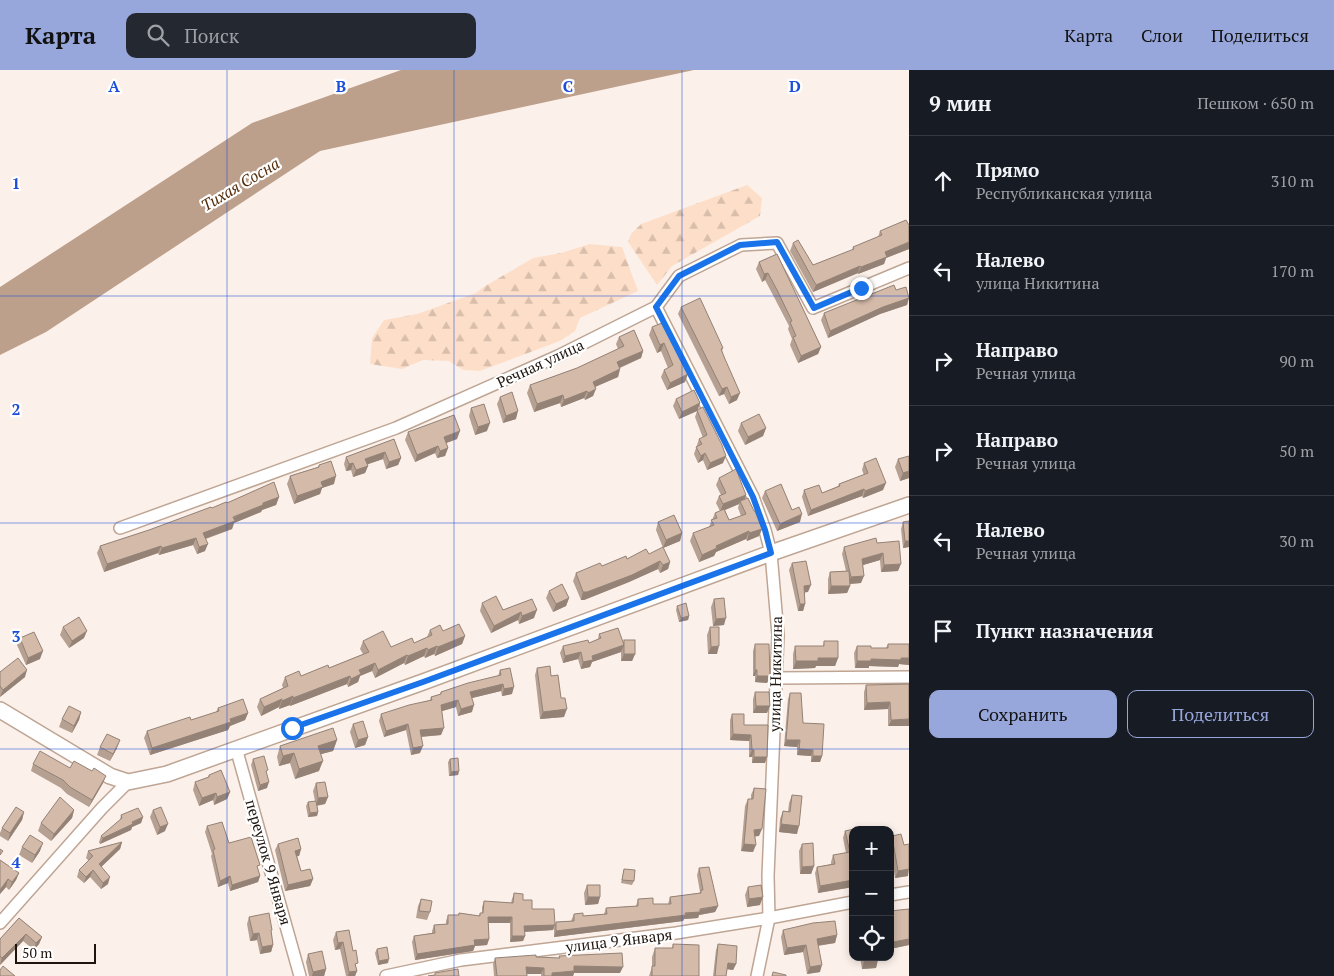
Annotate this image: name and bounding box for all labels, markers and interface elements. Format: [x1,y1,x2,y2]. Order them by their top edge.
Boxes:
search box [126,13,476,58]
text: Карта [25,19,96,51]
icon: search [144,21,172,49]
text: Поиск [184,23,239,48]
text: Карта [1064,23,1113,47]
text: Слои [1141,23,1183,47]
text: Поделиться [1211,23,1309,47]
text: A [108,75,120,97]
text: B [336,75,346,97]
text: C [563,75,573,97]
text: D [789,75,801,97]
text: 9 мин [929,89,991,117]
text: Пешком · 650 m [1197,92,1314,114]
water label: Тихая Сосна [197,152,283,216]
text: Прямо [976,157,1039,182]
icon: ahead [929,167,957,195]
text: 310 m [1271,170,1314,192]
text: 1 [11,172,21,194]
text: Республиканская улица [976,182,1152,204]
text: Налево [976,247,1045,272]
icon: left [929,257,957,285]
text: 170 m [1271,260,1314,282]
text: улица Никитина [976,272,1099,294]
route end [850,277,873,300]
street label: Речная улица [493,334,587,392]
text: Направо [976,337,1058,362]
icon: right [929,347,957,375]
text: 90 m [1279,350,1314,372]
text: Речная улица [976,362,1076,384]
text: 2 [11,398,21,420]
text: Направо [976,427,1058,452]
icon: right [929,437,957,465]
text: 50 m [1279,440,1314,462]
text: Речная улица [976,452,1076,474]
text: Налево [976,517,1045,542]
icon: left [929,527,957,555]
text: 30 m [1279,530,1314,552]
text: Речная улица [976,542,1076,564]
street label: улица Никитина [764,616,786,733]
icon: arrive [929,617,957,645]
text: Пункт назначения [976,618,1153,643]
text: 3 [11,625,21,647]
button: Сохранить [929,690,1117,738]
button: Поделиться [1127,690,1314,738]
route start [281,717,304,740]
street label: переулок 9 Января [241,797,297,927]
map controls [849,826,894,961]
button: + [849,826,894,871]
text: 4 [11,851,21,873]
button: − [849,871,894,916]
button: locate [849,916,894,961]
street label: улица 9 Января [564,924,673,957]
scale bar [15,941,96,964]
text: 50 m [22,943,52,962]

